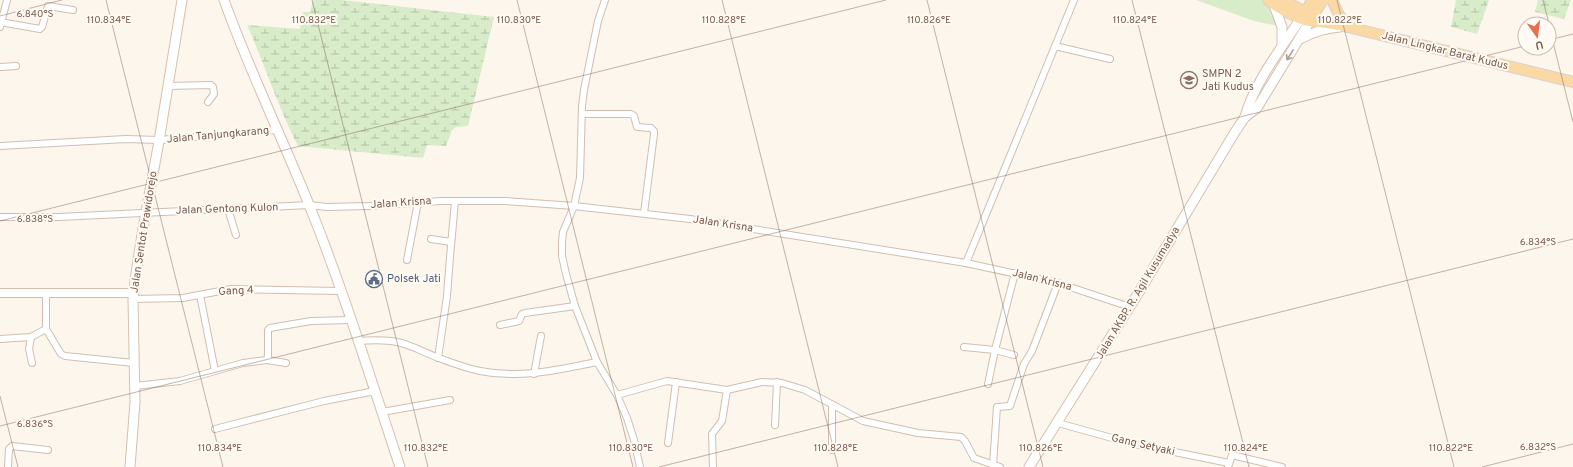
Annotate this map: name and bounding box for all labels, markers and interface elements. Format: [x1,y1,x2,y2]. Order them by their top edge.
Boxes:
text: 6.840°S [16,8,54,21]
text: 110.834°E [87,14,131,27]
text: 110.832°E [292,14,336,27]
text: 110.830°E [497,14,541,27]
text: 110.828°E [702,14,746,27]
text: 110.826°E [907,14,951,27]
text: 110.824°E [1113,14,1157,27]
text: 110.822°E [1318,14,1362,27]
north arrow [1517,16,1557,56]
street label: Jalan Lingkar Barat Kudus [1380,29,1510,73]
text: U [1534,37,1545,52]
one-way arrow [1285,49,1293,61]
place label: SMPN 2 Jati Kudus [1202,67,1254,94]
school or university icon: SMPN 2 Jati Kudus [1179,70,1199,90]
street label: Jalan Tanjungkarang [166,124,270,146]
street label: Jalan Sentot Prawidorejo [127,170,161,294]
street label: Jalan Krisna [370,194,432,212]
street label: Jalan Gentong Kulon [175,200,279,218]
street label: Jalan Krisna [692,212,754,236]
text: 6.838°S [17,213,53,226]
street label: Jalan AKBP. R. Agil Kusumadya [1093,224,1183,362]
text: 6.834°S [1520,236,1556,249]
street label: Jalan Krisna [1011,266,1073,294]
public building icon: Polsek Jati [364,269,384,289]
place label: Polsek Jati [387,272,441,286]
street label: Gang 4 [218,283,254,299]
text: 6.836°S [17,418,53,431]
street label: Gang Setyaki [1110,431,1176,459]
text: 6.832°S [1520,441,1556,454]
text: 110.834°E [198,442,242,455]
text: 110.832°E [404,442,448,455]
text: 110.830°E [609,442,653,455]
text: 110.828°E [814,442,858,455]
text: 110.826°E [1019,442,1063,455]
text: 110.824°E [1224,442,1268,455]
text: 110.822°E [1429,442,1473,455]

